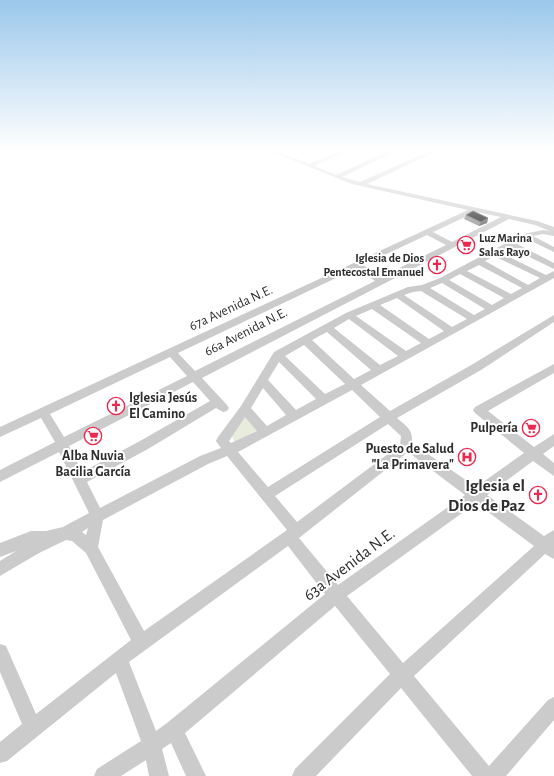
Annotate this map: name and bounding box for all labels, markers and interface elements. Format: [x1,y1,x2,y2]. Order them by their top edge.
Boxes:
place label: Luz Marina Salas Rayo [479,232,532,259]
supermarket icon: Luz Marina Salas Rayo [456,235,476,255]
place label: Iglesia de Dios Pentecostal Emanuel [323,252,424,278]
church icon: Iglesia de Dios Pentecostal Emanuel [427,255,447,275]
street label: 67a Avenida N.E. [187,283,275,333]
street label: 66a Avenida N.E. [202,305,290,359]
place label: Iglesia Jesús El Camino [129,391,197,421]
church icon: Iglesia Jesús El Camino [106,396,126,416]
supermarket icon: Pulpería [521,418,541,438]
place label: Pulpería [470,421,518,435]
supermarket icon: Alba Nuvia Bacilia García [83,426,103,446]
place label: Puesto de Salud "La Primavera" [365,442,455,472]
hospital icon: Puesto de Salud "La Primavera" [457,447,477,467]
place label: Alba Nuvia Bacilia García [55,449,131,479]
place label: Iglesia el Dios de Paz [448,477,525,514]
church icon: Iglesia el Dios de Paz [528,485,548,505]
street label: 63a Avenida N.E. [300,524,398,604]

